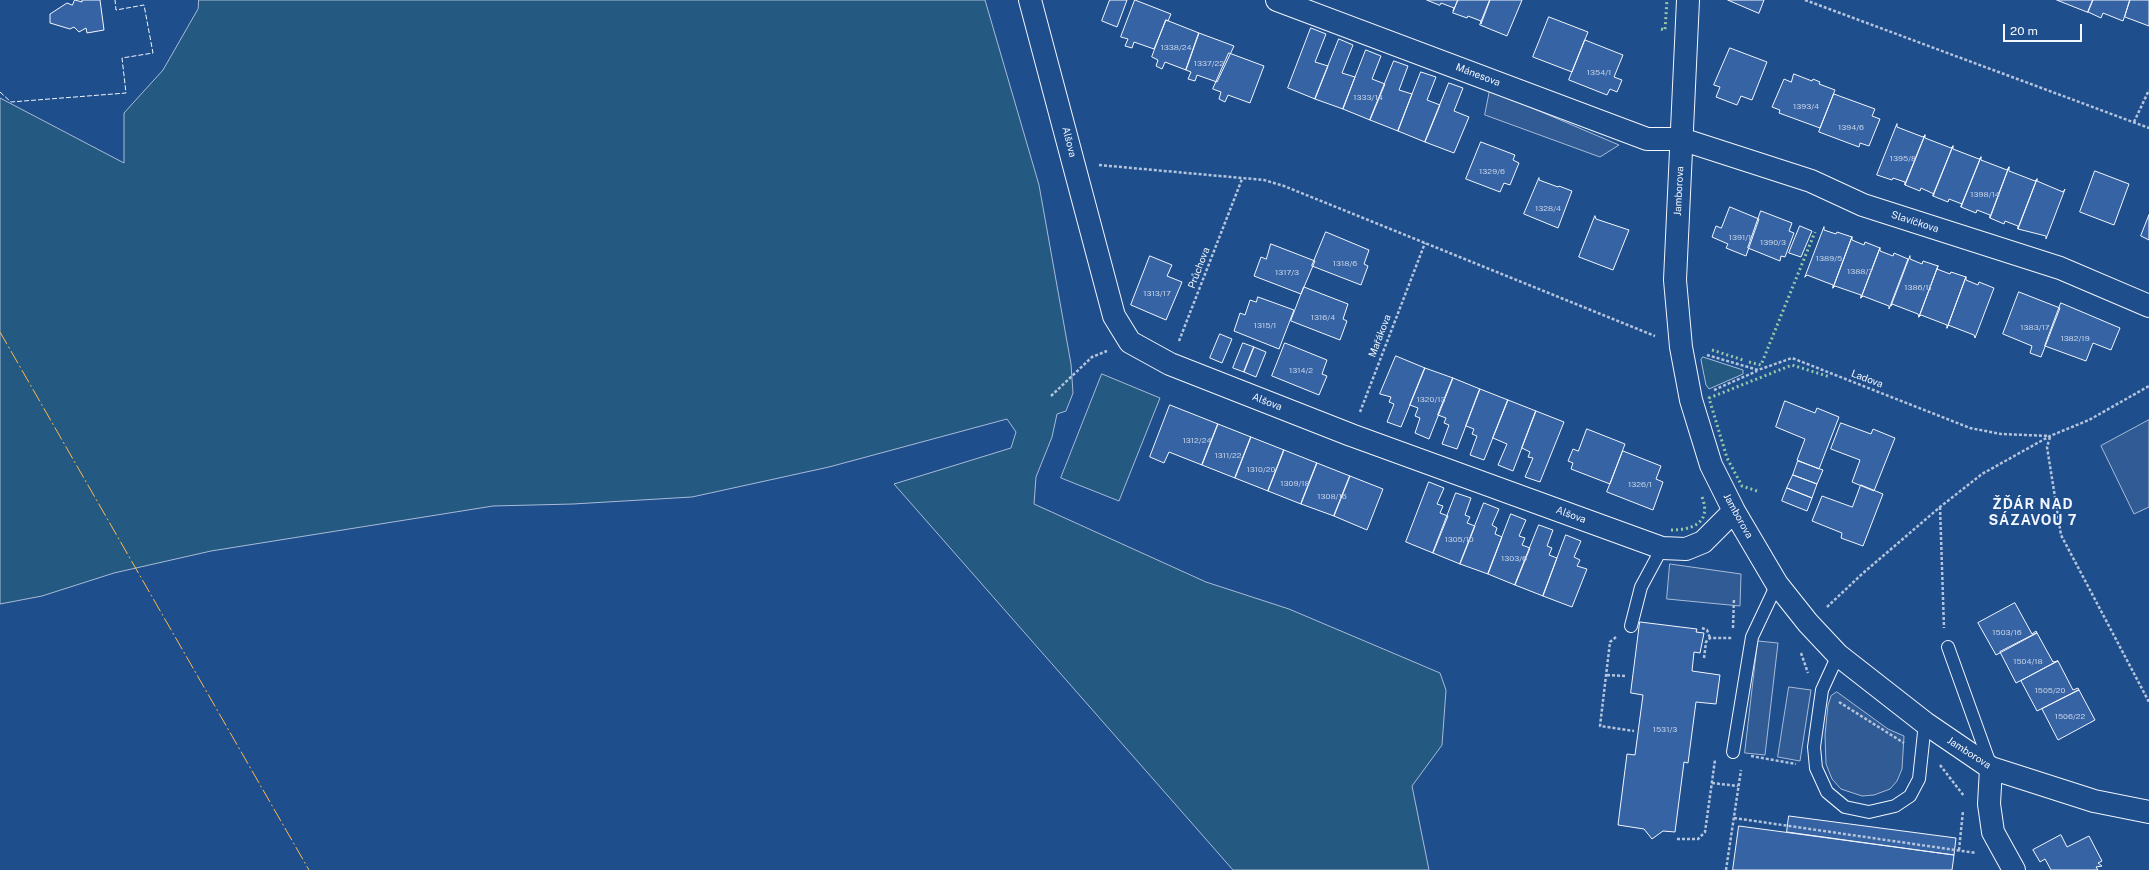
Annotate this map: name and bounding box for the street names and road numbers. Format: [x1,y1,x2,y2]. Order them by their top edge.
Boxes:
street label: Mánesova [1454,61,1502,89]
street label: Alšova [1059,125,1079,159]
street label: Jamborova [1672,166,1686,216]
street label: Slavíčkova [1890,209,1940,235]
street label: Průchova [1186,246,1212,290]
street label: Mařákova [1366,313,1394,359]
street label: Ladova [1849,367,1885,391]
street label: Alšova [1250,391,1284,413]
street label: Jamborova [1721,491,1755,541]
street label: Alšova [1554,504,1588,526]
street label: Jamborova [1945,734,1993,772]

